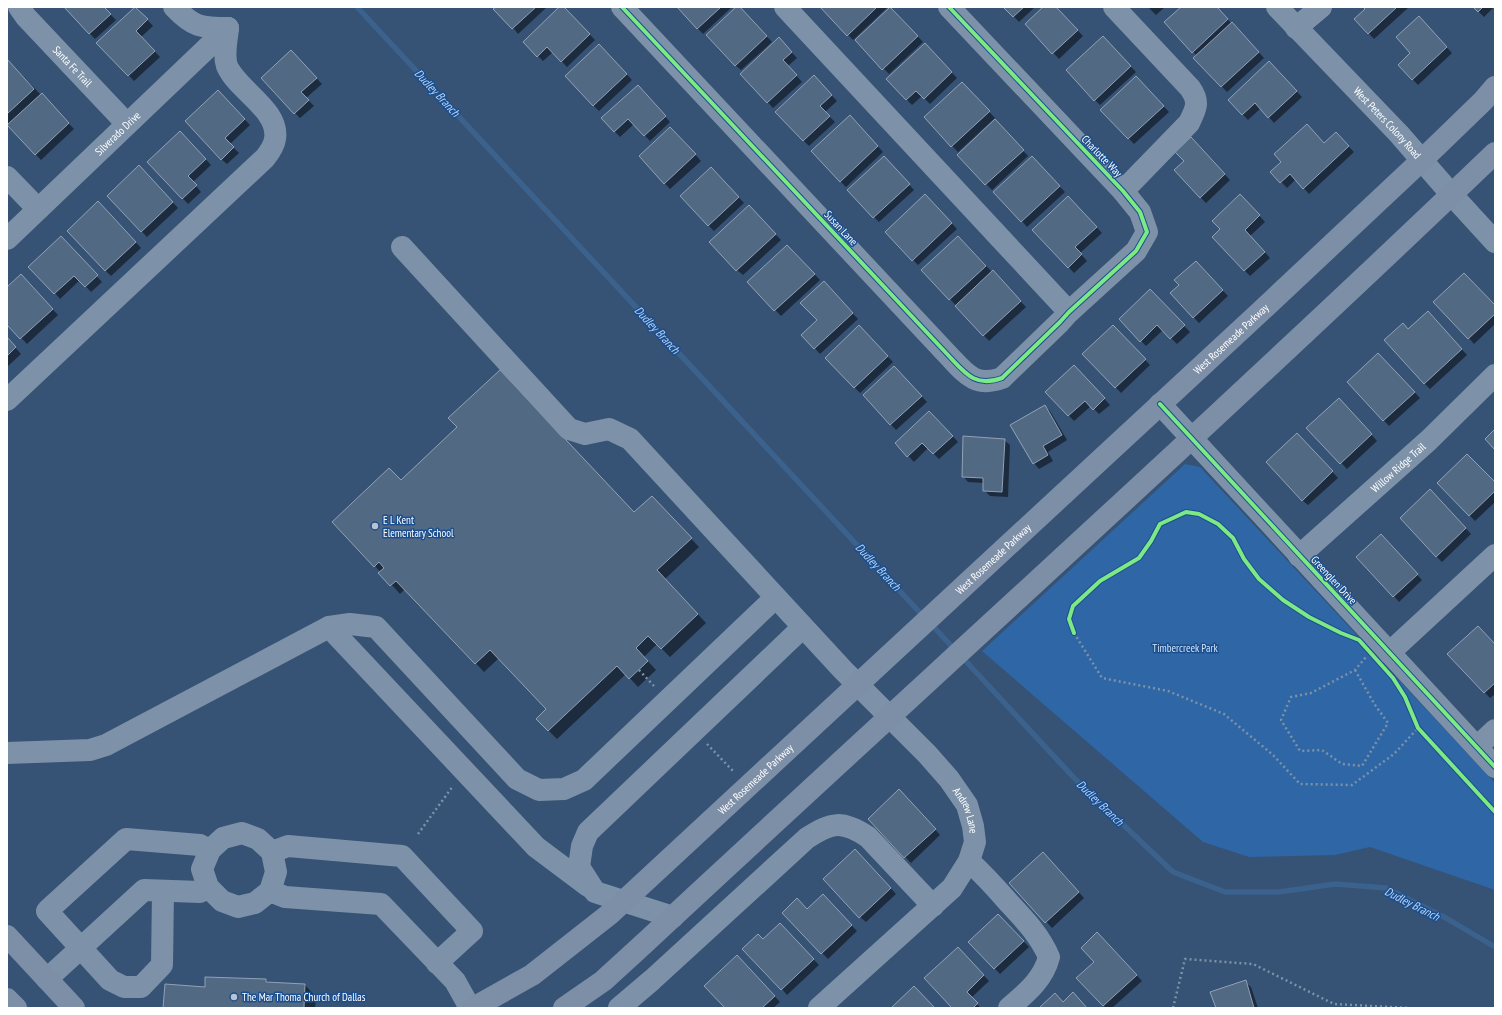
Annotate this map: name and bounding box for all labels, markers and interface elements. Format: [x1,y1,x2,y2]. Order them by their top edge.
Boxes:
street label: Santa Fe Trail [50,43,96,90]
water label: Dudley Branch [412,66,464,120]
street label: West Peters Colony Road [1351,84,1424,162]
street label: Silverado Drive [92,108,144,158]
street label: Charlotte Way [1079,132,1126,180]
street label: Susan Lane [821,208,861,249]
street label: West Rosemeade Parkway [1190,300,1272,377]
water label: Dudley Branch [632,303,684,357]
street label: Willow Ridge Trail [1368,439,1429,495]
place label: E L Kent Elementary School [383,513,454,540]
street label: West Rosemeade Parkway [953,520,1034,597]
marker: E L Kent Elementary School [370,521,380,531]
water label: Dudley Branch [853,540,905,594]
street label: Greenglen Drive [1308,553,1360,608]
park label: Timbercreek Park [1152,641,1218,655]
street label: West Rosemeade Parkway [715,740,797,818]
water label: Dudley Branch [1074,777,1127,829]
street label: Andrew Lane [950,785,981,835]
water label: Dudley Branch [1382,883,1443,924]
place label: The Mar Thoma Church of Dallas [242,990,366,1004]
marker: The Mar Thoma Church of Dallas [229,992,239,1002]

